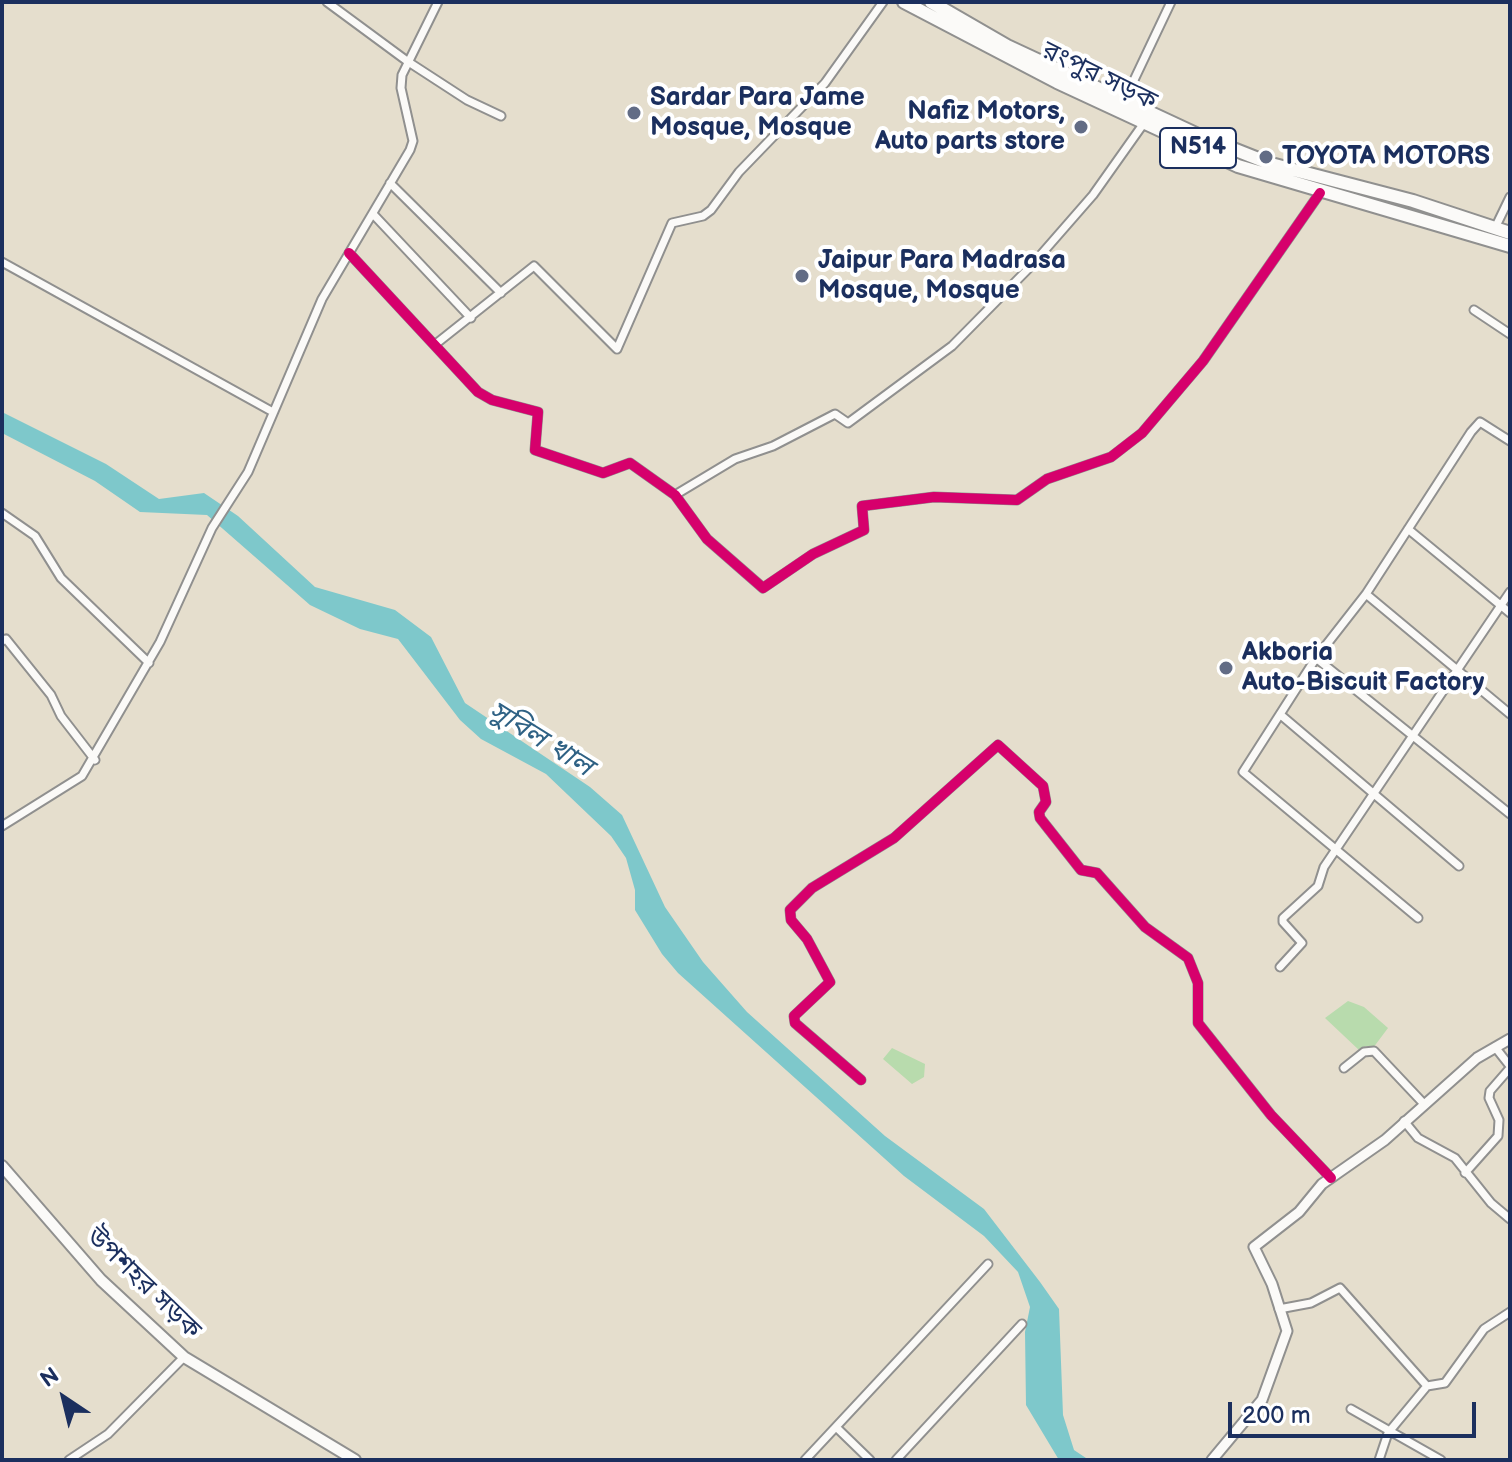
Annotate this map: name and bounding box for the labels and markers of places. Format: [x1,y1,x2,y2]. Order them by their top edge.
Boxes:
place label: Sardar Para Jame Mosque, Mosque [650,82,865,144]
place label: Nafiz Motors, Auto parts store [875,96,1065,158]
marker: Sardar Para Jame Mosque, Mosque [625,104,643,122]
marker: Nafiz Motors, Auto parts store [1072,118,1090,136]
place label: TOYOTA MOTORS [1282,141,1490,173]
marker: TOYOTA MOTORS [1257,148,1275,166]
place label: Jaipur Para Madrasa Mosque, Mosque [818,245,1066,306]
marker: Jaipur Para Madrasa Mosque, Mosque [793,267,811,285]
place label: Akboria Auto-Biscuit Factory [1242,637,1484,698]
marker: Akboria Auto-Biscuit Factory [1217,659,1235,677]

